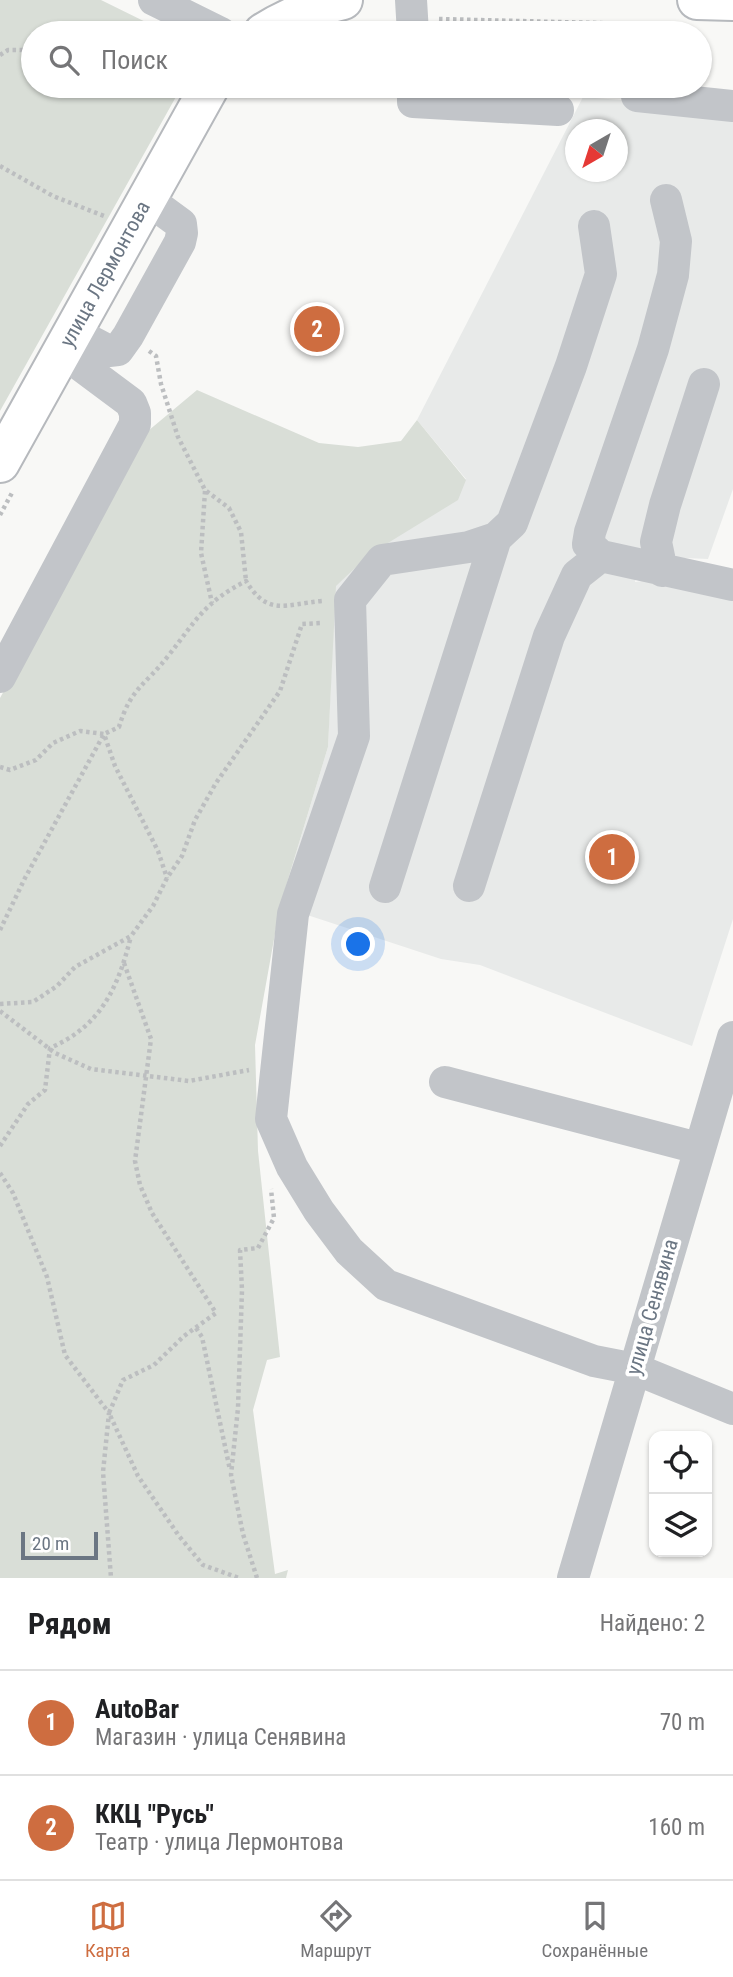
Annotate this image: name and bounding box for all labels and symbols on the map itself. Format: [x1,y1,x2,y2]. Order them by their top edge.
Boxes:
north arrow [565,119,628,182]
street label: улица Лермонтова [55,197,155,351]
pin: 2 [294,303,340,355]
pin: 1 [589,831,635,883]
your location [341,927,375,961]
street label: улица Сенявина [621,1236,683,1378]
scale bar [21,1529,98,1561]

